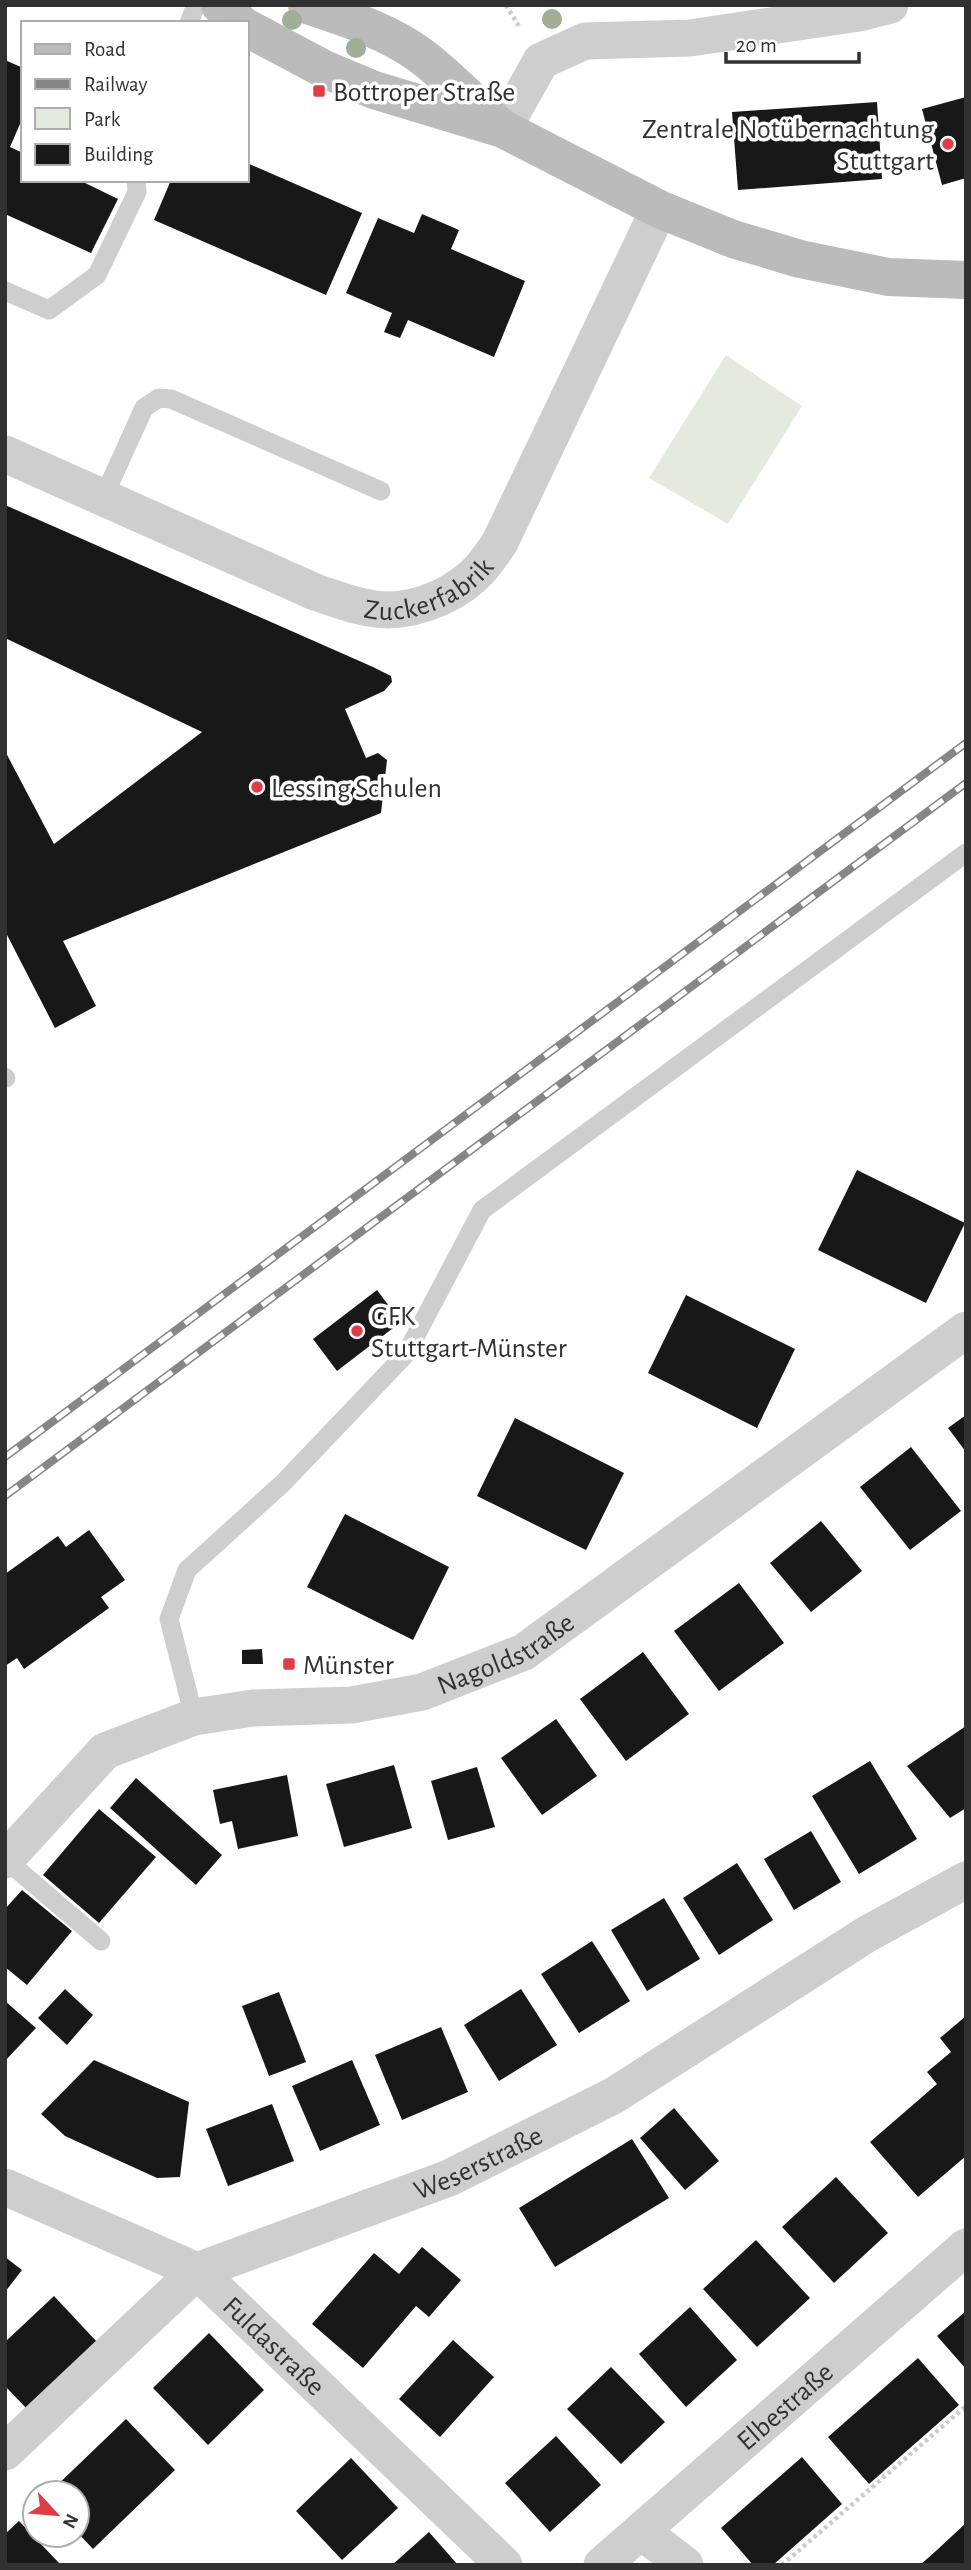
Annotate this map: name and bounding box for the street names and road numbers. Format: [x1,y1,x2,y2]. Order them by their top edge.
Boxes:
street label: Zuckerfabrik [362,553,499,626]
street label: Nagoldstraße [433,1609,580,1701]
street label: Weserstraße [410,2122,547,2206]
street label: Fuldastraße [217,2292,329,2401]
street label: Elbestraße [732,2358,839,2456]

